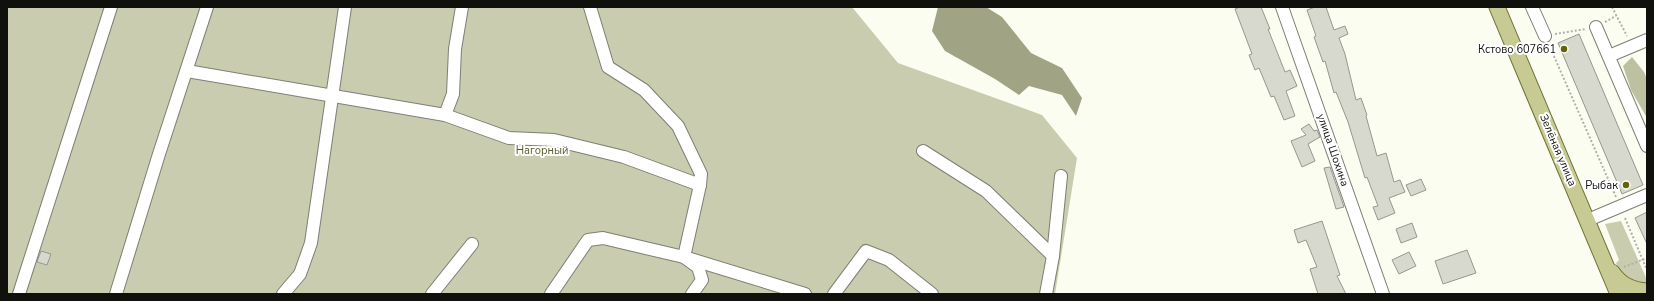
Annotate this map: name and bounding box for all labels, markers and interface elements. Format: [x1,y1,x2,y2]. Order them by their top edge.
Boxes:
place label: Кстово 607661 [1478,42,1556,57]
marker: Кстово 607661 [1559,44,1569,54]
street label: улица Шохина [1314,112,1352,188]
street label: Зелёная улица [1536,112,1580,188]
park label: Нагорный [516,143,568,158]
place label: Рыбак [1585,178,1618,193]
marker: Рыбак [1621,180,1631,190]

